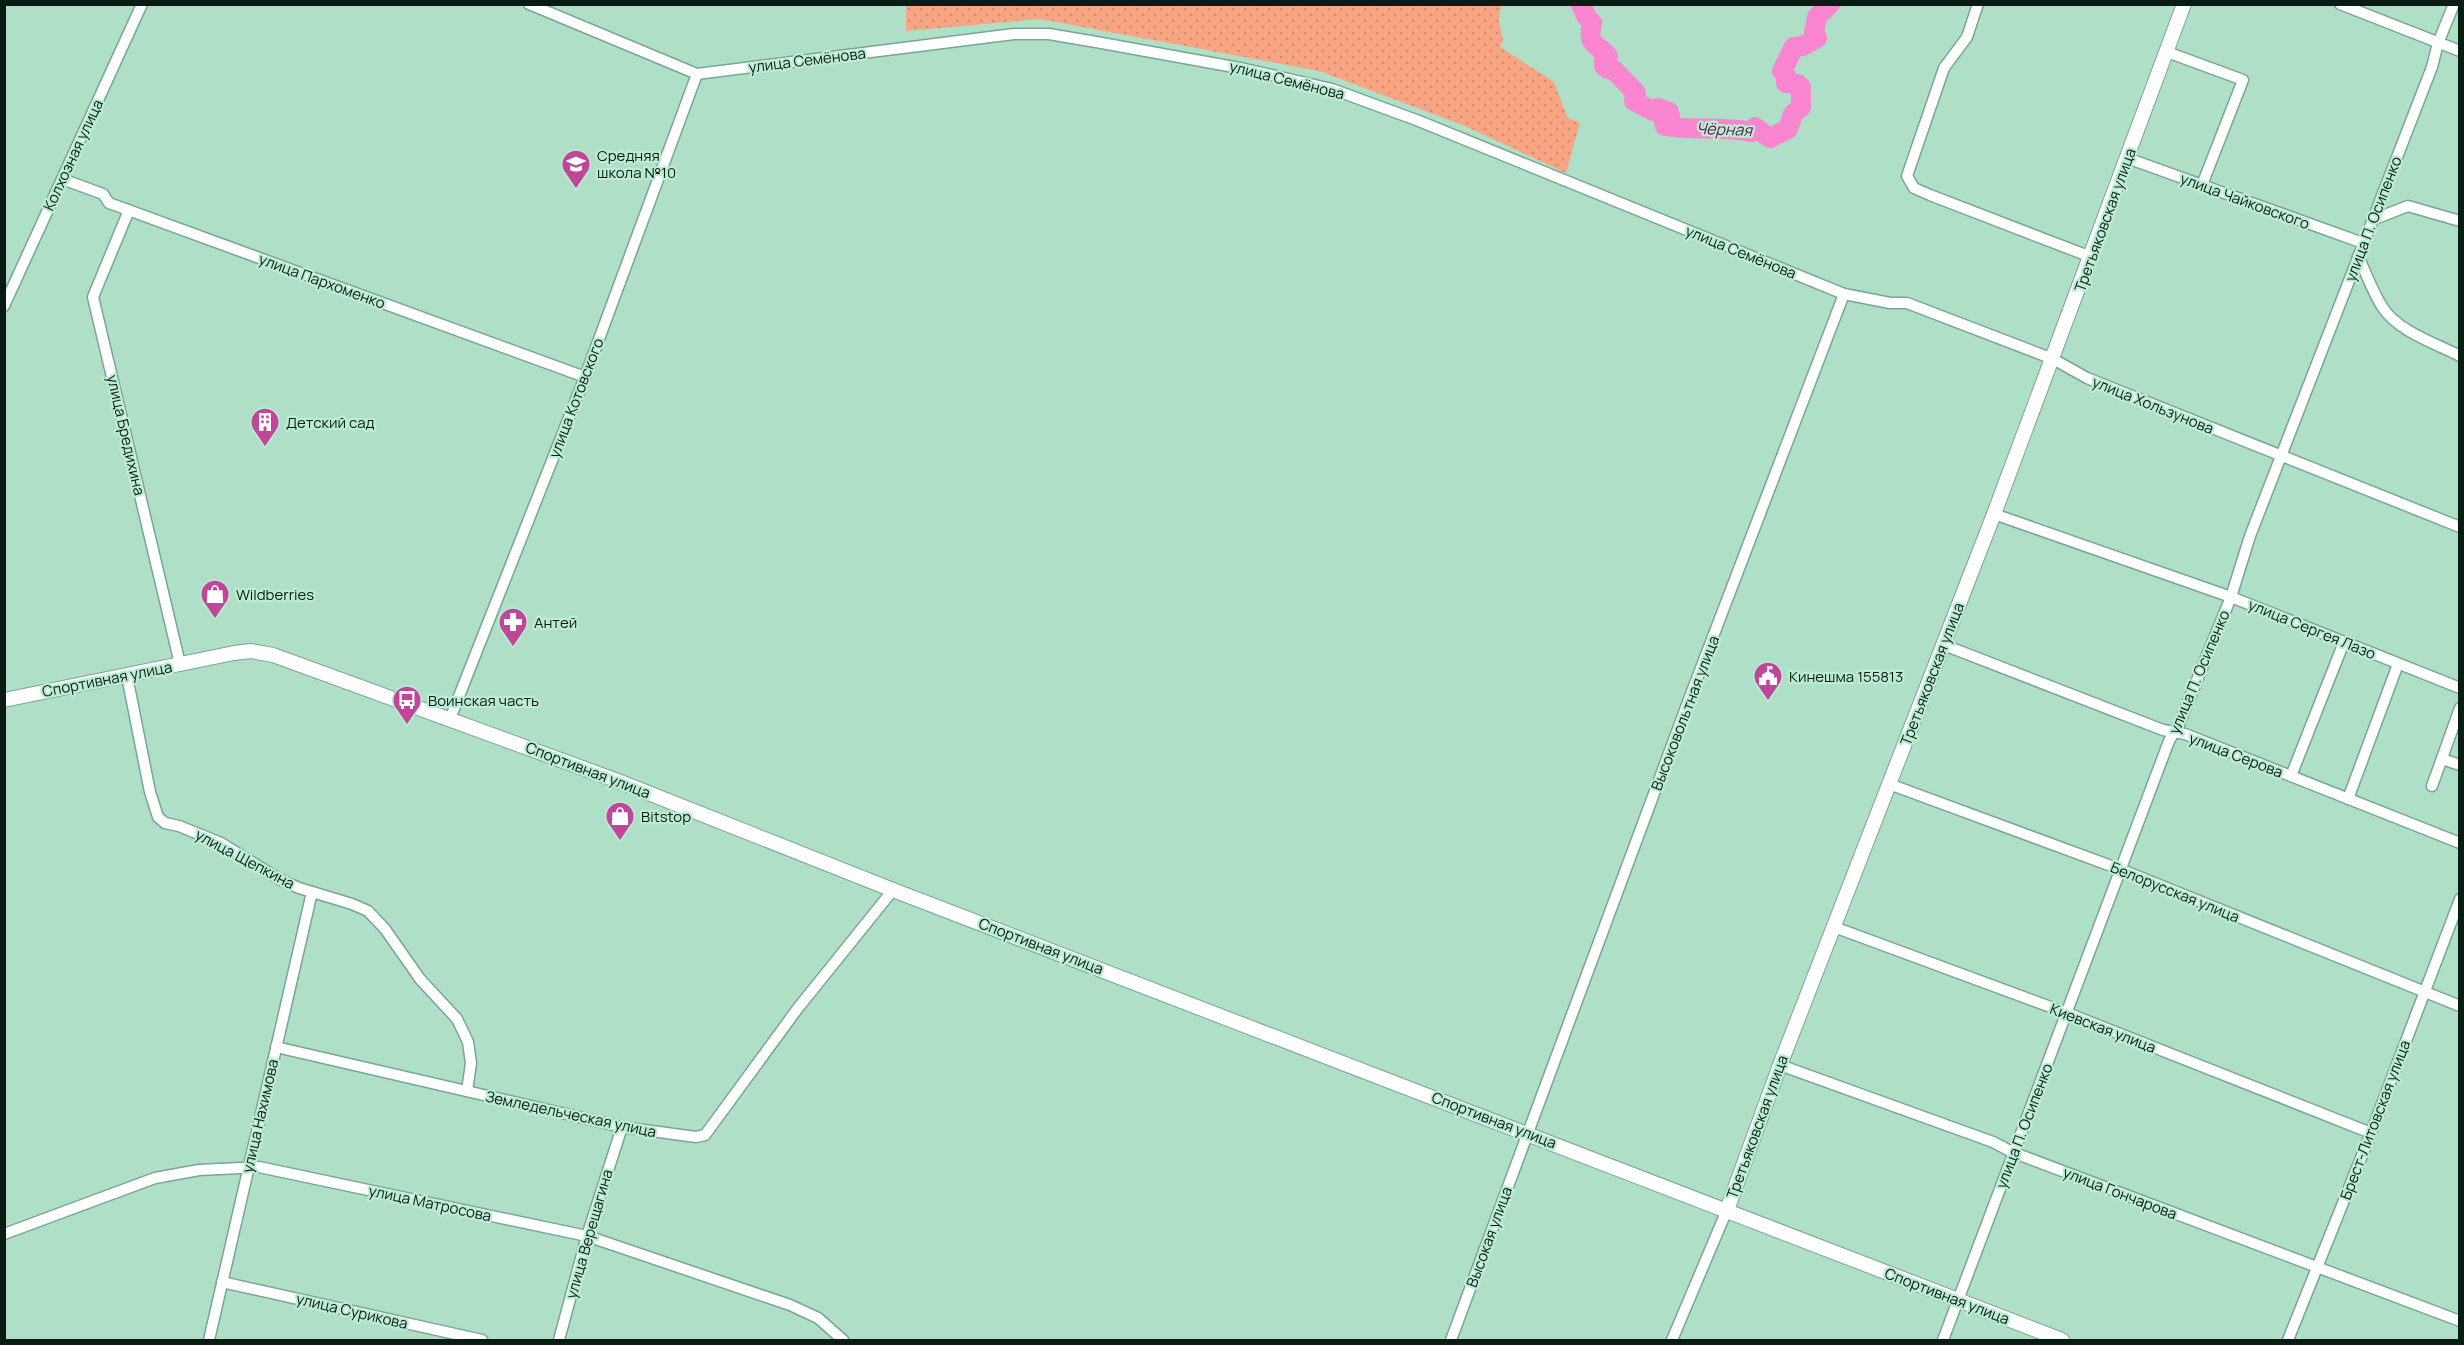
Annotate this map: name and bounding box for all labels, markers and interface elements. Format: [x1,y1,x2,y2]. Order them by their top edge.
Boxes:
street label: улица Семёнова [747,42,867,78]
street label: улица Семёнова [1227,56,1347,104]
street label: Колхозная улица [38,96,108,214]
water label: Чёрная [1695,117,1754,141]
place label: Средняя школа №10 [597,145,676,183]
street label: Третьяковская улица [2069,145,2141,295]
school or university icon: Средняя школа №10 [560,148,592,190]
street label: улица П. Осипенко [2339,153,2407,285]
street label: улица Чайковского [2177,168,2313,234]
street label: улица Семёнова [1682,220,1800,284]
street label: улица Пархоменко [256,248,388,314]
street label: улица Котовского [543,335,609,461]
street label: улица Хользунова [2089,371,2217,439]
street label: улица Бредихина [102,373,150,497]
building icon: Детский сад [249,406,281,448]
place label: Детский сад [286,412,375,433]
shop icon: Wildberries [199,578,231,620]
place label: Wildberries [236,584,314,605]
street label: улица Сергея Лазо [2245,594,2379,664]
street label: Третьяковская улица [1895,599,1969,749]
pharmacy icon: Антей [497,606,529,648]
street label: улица П. Осипенко [2163,607,2235,737]
place label: Антей [534,612,577,633]
street label: Высоковольтная улица [1646,633,1724,793]
street label: Спортивная улица [40,656,174,702]
public building icon: Кинешма 155813 [1752,660,1784,702]
place label: Кинешма 155813 [1789,666,1903,687]
bus stop icon: Воинская часть [391,684,423,726]
place label: Воинская часть [428,690,539,711]
street label: улица Серова [2186,727,2286,783]
street label: Спортивная улица [523,737,653,803]
shop icon: Bitstop [604,800,636,842]
place label: Bitstop [641,806,691,827]
street label: улица Щепкина [192,824,298,894]
street label: Белорусская улица [2107,857,2243,927]
street label: Спортивная улица [976,913,1106,979]
street label: Киевская улица [2047,998,2159,1058]
street label: Брест-Литовская улица [2335,1037,2415,1203]
street label: Третьяковская улица [1721,1052,1793,1202]
street label: улица Нахимова [237,1057,283,1175]
street label: улица П. Осипенко [1990,1060,2058,1192]
street label: Земледельческая улица [484,1086,658,1142]
street label: Спортивная улица [1429,1087,1559,1153]
street label: улица Гончарова [2060,1162,2180,1224]
street label: улица Верещагина [560,1167,618,1301]
street label: улица Матросова [367,1180,493,1226]
street label: Высокая улица [1461,1184,1517,1290]
street label: Спортивная улица [1882,1263,2012,1329]
street label: улица Сурикова [294,1288,410,1334]

